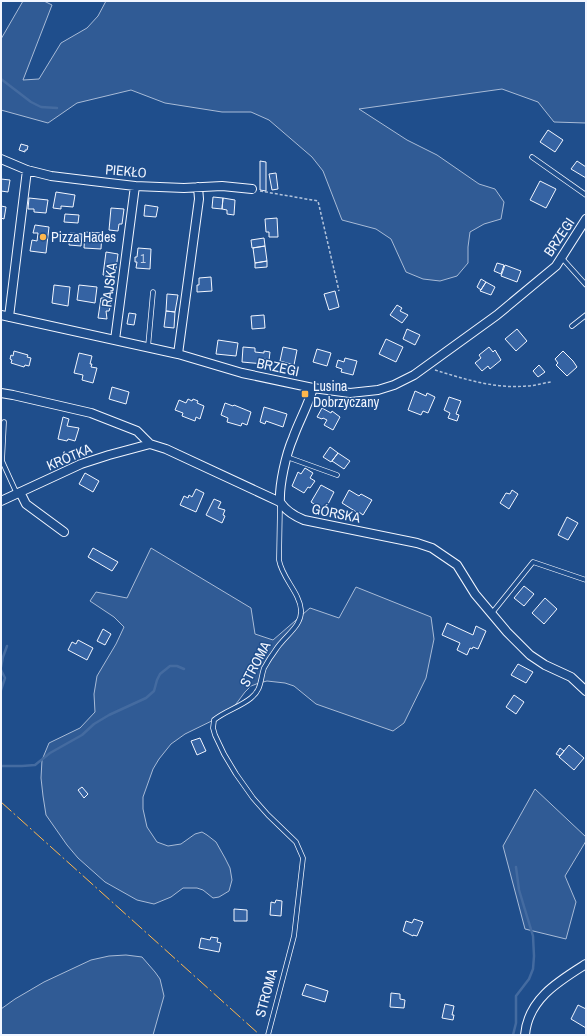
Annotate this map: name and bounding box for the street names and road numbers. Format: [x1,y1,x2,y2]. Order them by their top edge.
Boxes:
street label: PIEKŁO [105,160,148,182]
street label: BRZEGI [540,214,578,260]
street label: RAJSKA [97,261,121,308]
street label: BRZEGI [255,354,301,380]
street label: KRÓTKA [44,439,95,475]
street label: GÓRSKA [310,499,362,527]
street label: STROMA [236,638,275,690]
street label: STROMA [251,967,281,1019]

